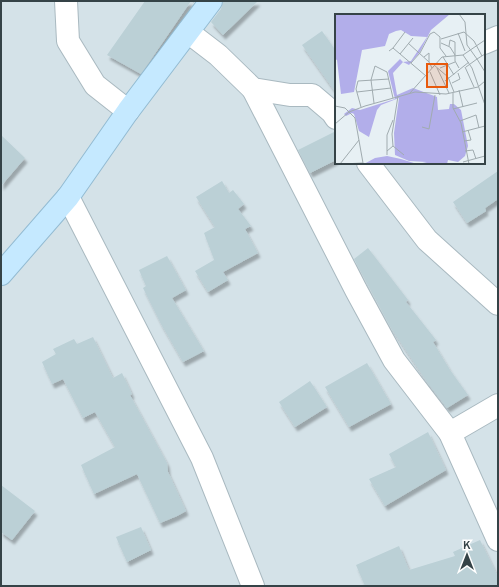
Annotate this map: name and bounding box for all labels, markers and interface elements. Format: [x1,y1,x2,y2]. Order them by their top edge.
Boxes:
inset map [335,14,485,164]
north arrow [447,535,487,575]
text: K [463,539,471,553]

